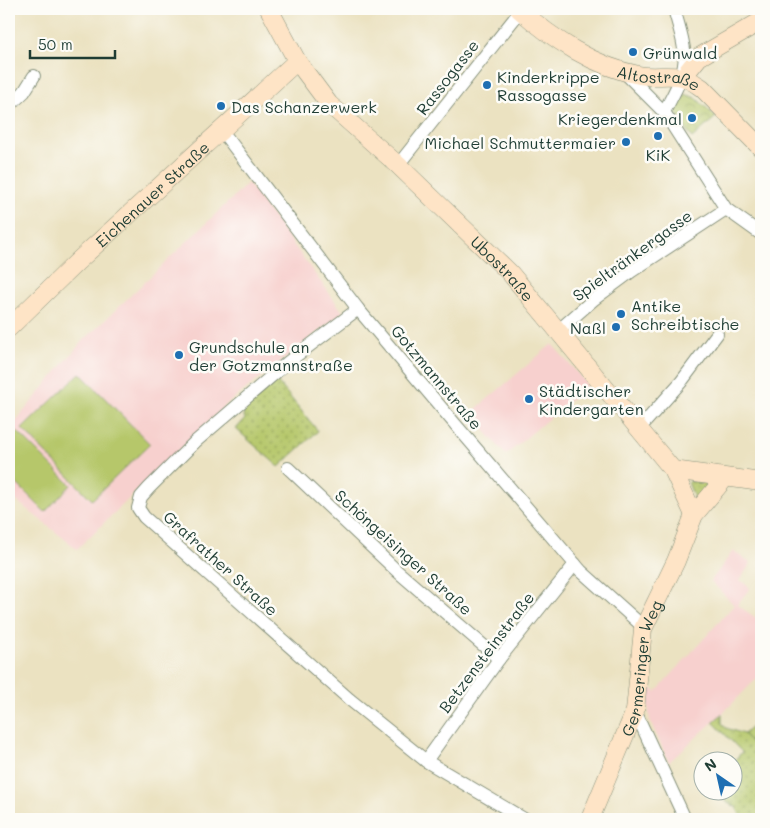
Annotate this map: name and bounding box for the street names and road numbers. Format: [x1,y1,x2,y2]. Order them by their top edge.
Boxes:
street label: Rassogasse [411,35,483,119]
street label: Altostraße [615,60,705,95]
street label: Eichenauer Straße [90,136,213,251]
street label: Spieltränkergasse [568,205,696,305]
street label: Ubostraße [467,231,539,305]
street label: Gotzmannstraße [387,320,487,434]
street label: Schöngeisinger Straße [331,485,477,619]
street label: Grafrather Straße [159,506,283,620]
street label: Betzensteinstraße [434,587,538,717]
street label: Germeringer Weg [615,596,666,739]

